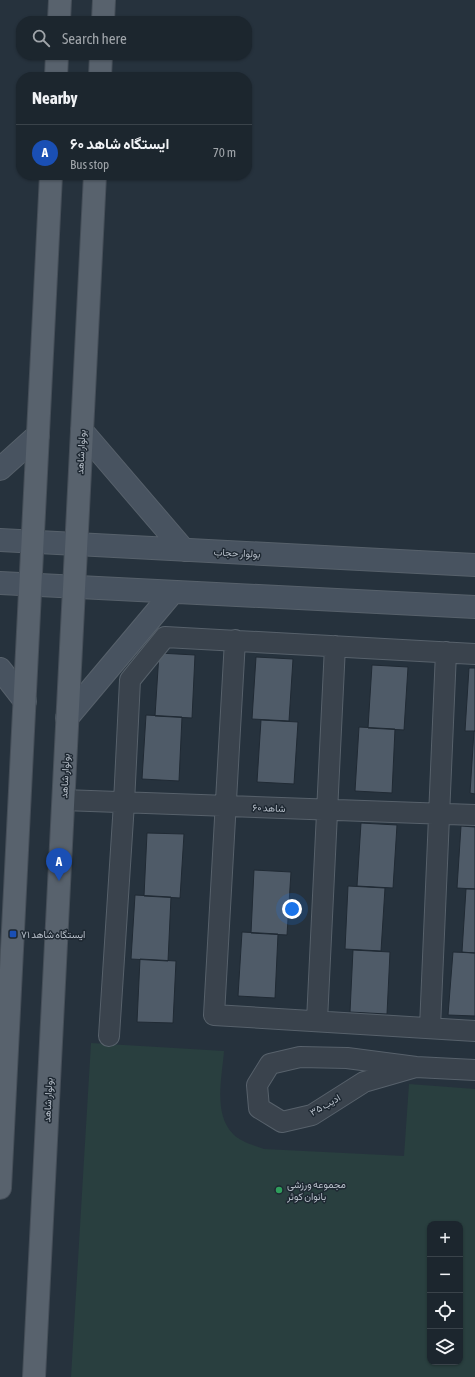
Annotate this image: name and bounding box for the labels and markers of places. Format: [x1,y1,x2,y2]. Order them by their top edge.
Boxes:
pin: A [46,848,72,881]
marker: ایستگاه شاهد ۷۱ [8,929,18,939]
place label: ایستگاه شاهد ۷۱ [21,929,85,941]
place label: مجموعه ورزشی بانوان کوثر [286,1179,346,1203]
marker: مجموعه ورزشی بانوان کوثر [274,1185,284,1195]

